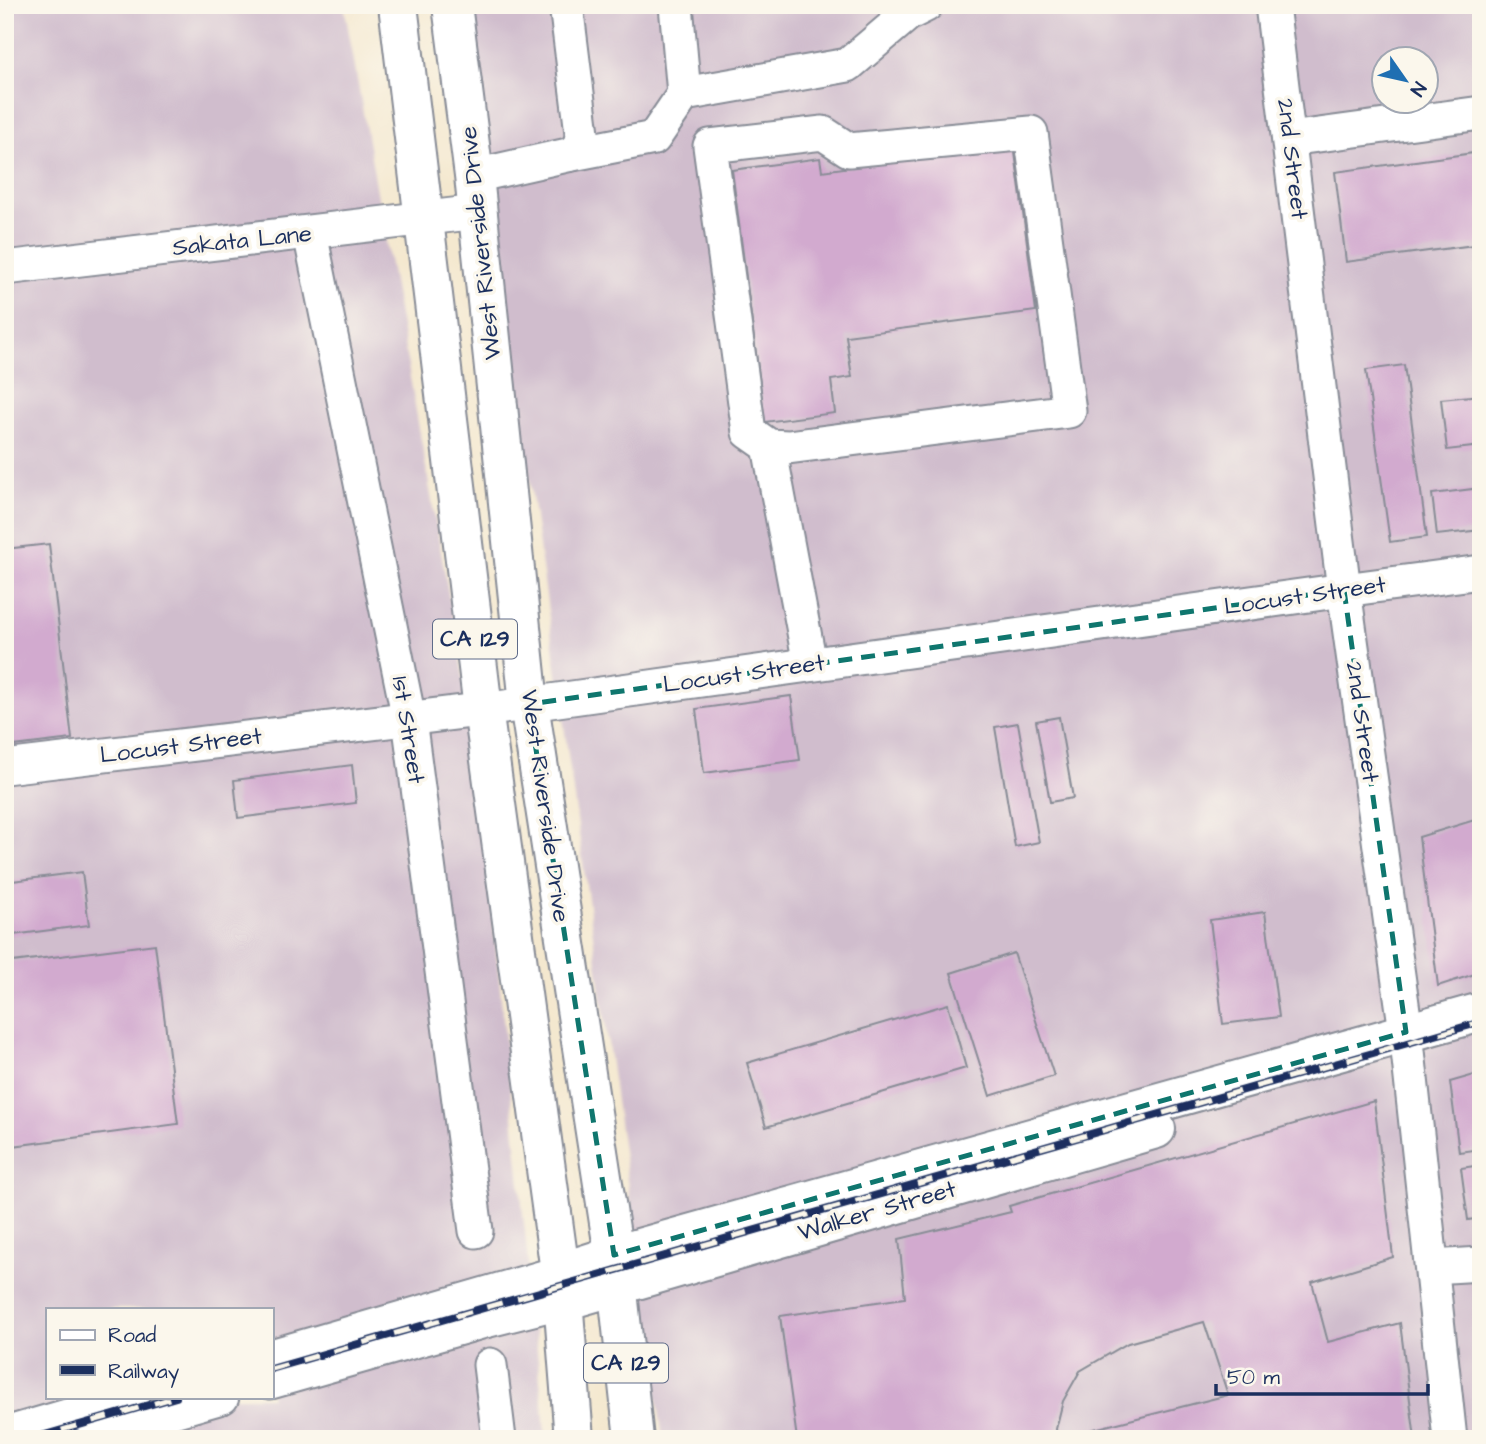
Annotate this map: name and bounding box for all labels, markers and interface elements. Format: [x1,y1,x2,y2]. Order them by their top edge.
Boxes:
north arrow [1370,46,1440,116]
text: N [1403,76,1432,101]
street label: 2nd Street [1268,97,1316,222]
street label: West Riverside Drive [452,124,510,362]
street label: Sakata Lane [171,217,313,265]
street label: Locust Street [1222,568,1388,624]
road number: CA 129 [433,620,517,659]
street label: Locust Street [661,646,827,702]
street label: 2nd Street [1337,659,1387,785]
street label: 1st Street [383,674,433,787]
street label: West Riverside Drive [512,687,578,925]
street label: Locust Street [98,719,264,773]
street label: Walker Street [794,1172,960,1250]
legend [46,1308,273,1398]
text: Road [108,1321,156,1350]
road number: CA 129 [584,1344,668,1382]
scale bar [1216,1353,1428,1397]
text: Railway [108,1357,180,1388]
text: 50 m [1227,1363,1281,1392]

